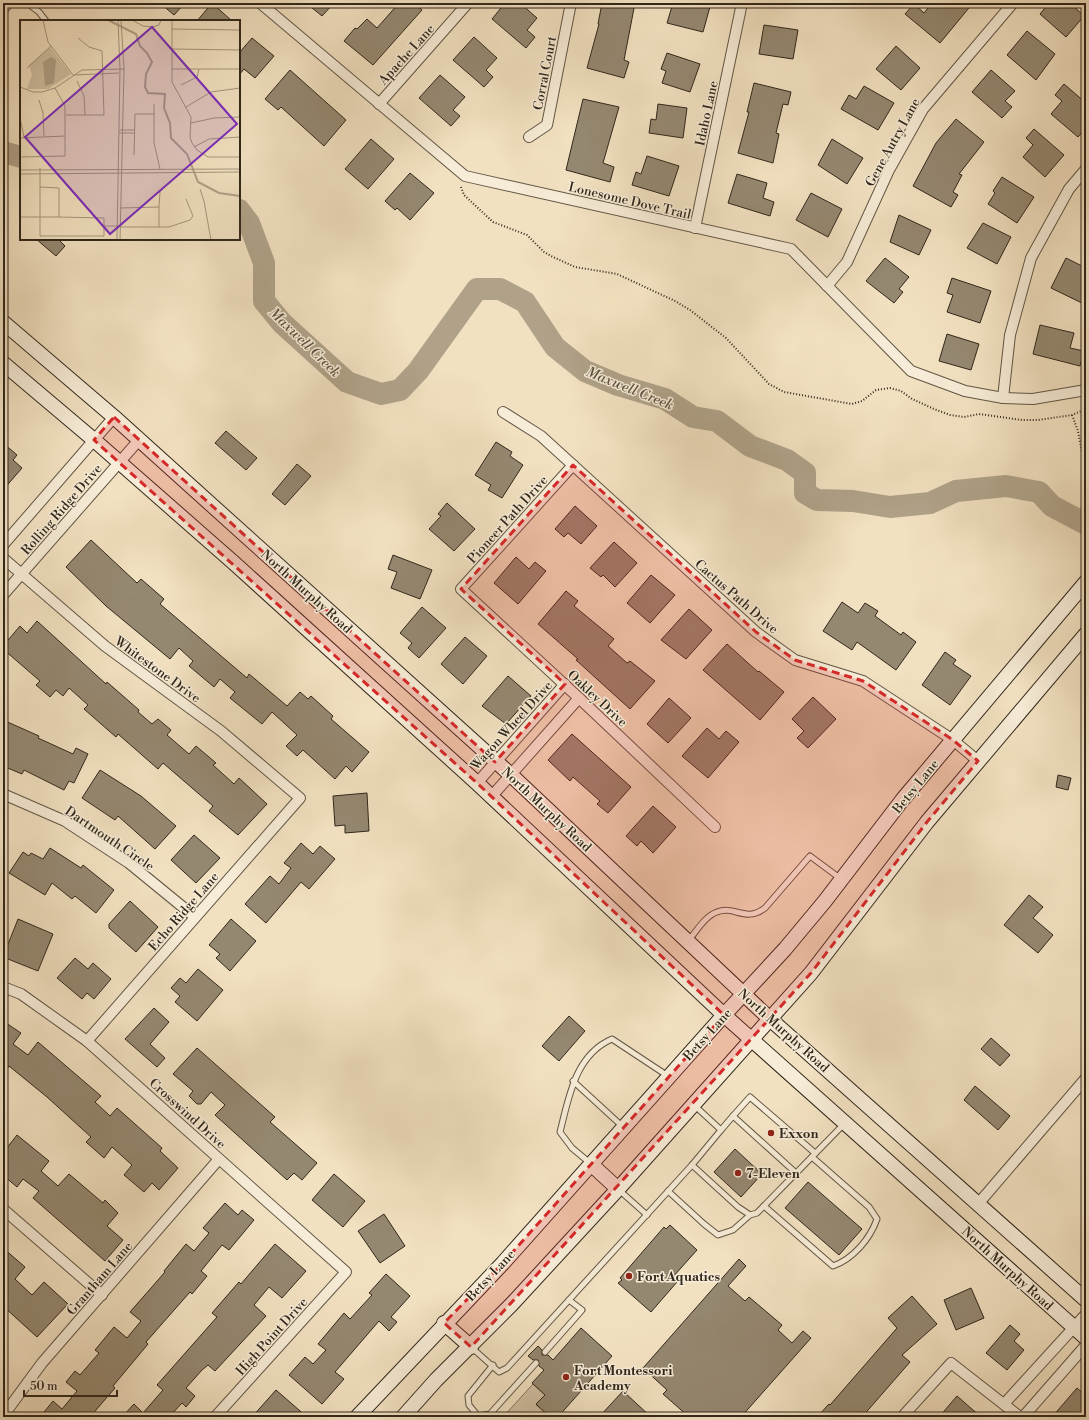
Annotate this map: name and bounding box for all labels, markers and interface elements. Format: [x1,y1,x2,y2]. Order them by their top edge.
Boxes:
inset map [20,20,240,240]
street label: Apache Lane [375,21,438,89]
street label: Corral Court [530,34,560,112]
street label: Idaho Lane [692,79,722,147]
street label: Gene Autry Lane [862,95,924,189]
street label: Lonesome Dove Trail [567,179,693,223]
water label: Maxwell Creek [265,304,344,381]
water label: Maxwell Creek [583,363,676,415]
street label: Rolling Ridge Drive [18,461,106,558]
street label: Pioneer Path Drive [464,472,552,567]
street label: North Murphy Road [257,547,356,637]
street label: Cactus Path Drive [691,556,782,638]
street label: Whitestone Drive [110,633,204,707]
street label: Oakley Drive [564,667,631,731]
street label: Wagon Wheel Drive [467,678,556,774]
street label: Betsy Lane [889,756,943,818]
street label: North Murphy Road [498,764,595,856]
street label: Dartmouth Circle [62,803,157,875]
street label: Echo Ridge Lane [145,869,223,954]
street label: North Murphy Road [734,986,833,1076]
street label: Betsy Lane [679,1005,736,1065]
street label: Crosswind Drive [146,1075,229,1153]
place label: Exxon [779,1126,818,1142]
marker: Exxon [766,1128,776,1138]
place label: 7-Eleven [746,1166,800,1182]
marker: 7-Eleven [733,1168,743,1178]
street label: North Murphy Road [958,1224,1057,1314]
street label: Grantham Lane [63,1238,136,1319]
street label: Betsy Lane [462,1246,519,1306]
place label: Fort Aquatics [637,1269,720,1285]
marker: Fort Aquatics [624,1271,634,1281]
street label: High Point Drive [232,1294,311,1379]
place label: Fort Montessori Academy [573,1363,672,1394]
scale bar [24,1372,117,1398]
marker: Fort Montessori Academy [561,1372,571,1382]
text: 50 m [30,1379,58,1394]

